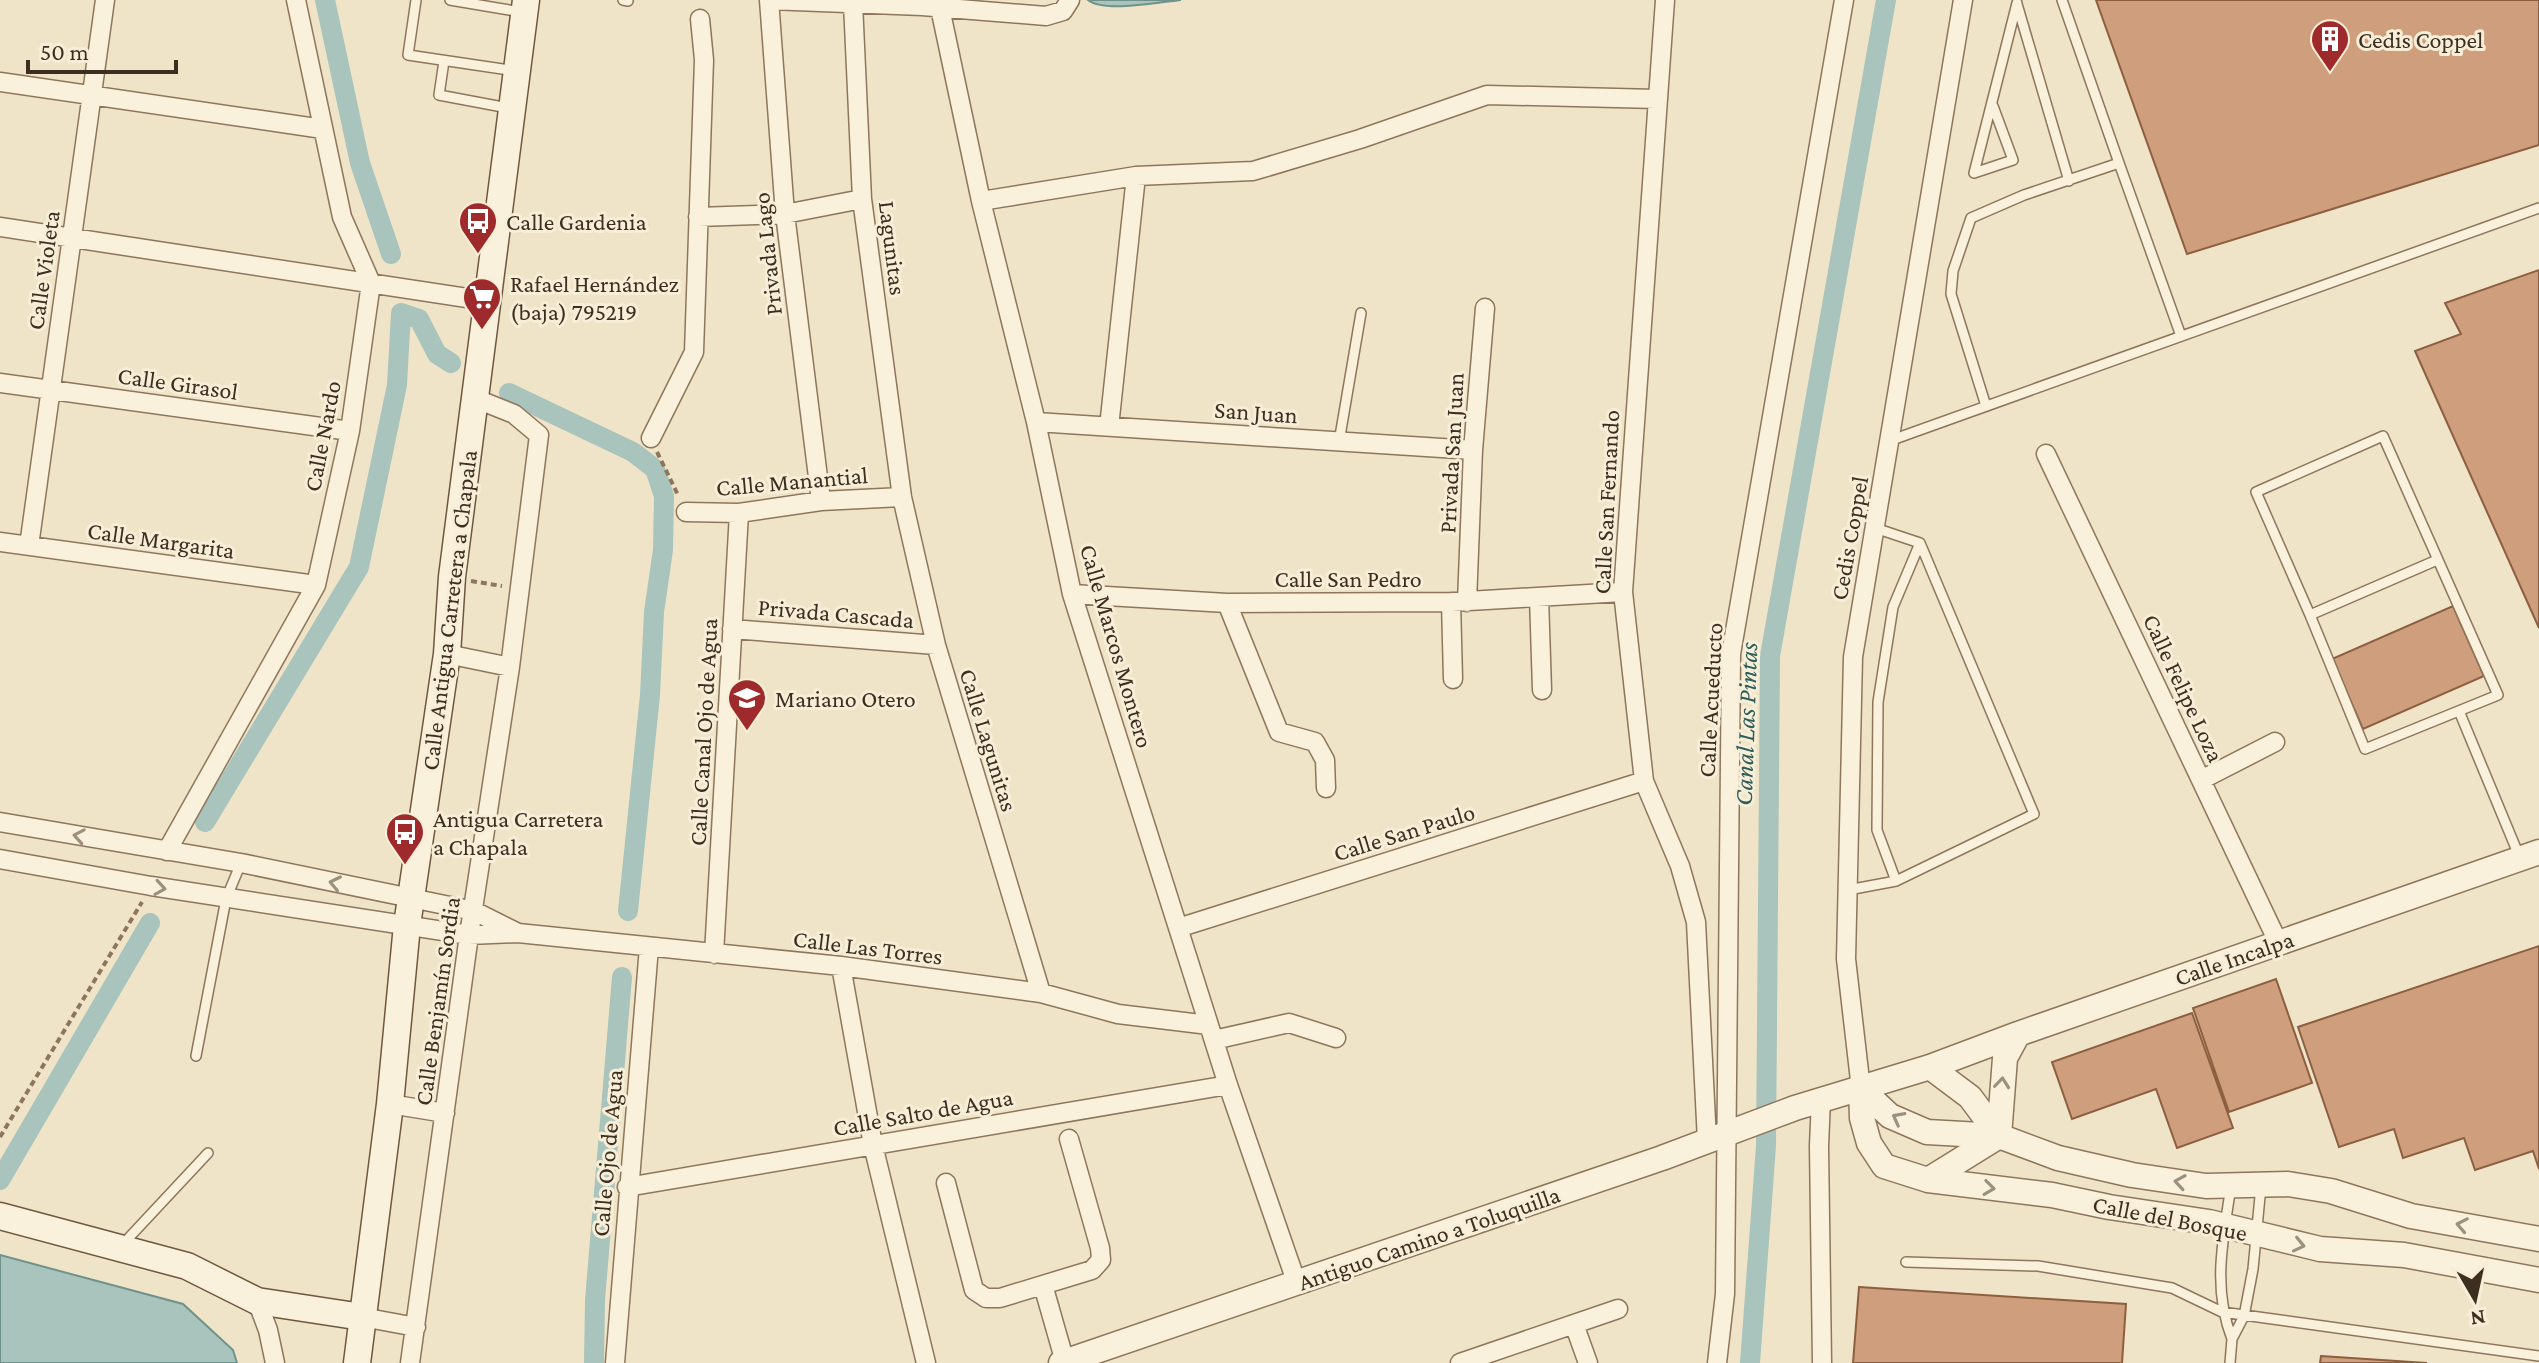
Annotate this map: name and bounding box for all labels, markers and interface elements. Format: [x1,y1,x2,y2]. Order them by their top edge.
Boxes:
building icon: Cedis Coppel [2309,18,2351,73]
scale bar [28,24,176,74]
place label: Cedis Coppel [2358,26,2483,53]
text: 50 m [40,38,89,65]
street label: Privada Lago [747,191,787,317]
street label: Lagunitas [874,199,912,297]
bus stop icon: Calle Gardenia [457,200,499,255]
place label: Calle Gardenia [506,208,647,235]
street label: Calle Violeta [21,209,65,331]
place label: Rafael Hernández (baja) 795219 [510,270,679,326]
supermarket icon: Rafael Hernández (baja) 795219 [461,276,503,331]
street label: Calle Girasol [116,361,240,405]
street label: Privada San Juan [1433,372,1469,534]
street label: Calle Nardo [298,378,346,494]
street label: San Juan [1213,396,1299,428]
street label: Calle San Fernando [1588,409,1624,595]
street label: Calle Antigua Carretera a Chapala [416,448,482,772]
street label: Calle Manantial [715,461,869,501]
street label: Cedis Coppel [1825,474,1873,602]
street label: Calle Margarita [86,516,236,564]
street label: Calle Marcos Montero [1075,541,1159,751]
street label: Calle San Pedro [1274,565,1422,592]
street label: Privada Cascada [757,593,915,633]
street label: Calle Felipe Loza [2138,610,2230,766]
street label: Calle Canal Ojo de Agua [684,618,722,846]
street label: Calle Acueducto [1692,622,1728,778]
water label: Canal Las Pintas [1729,642,1763,806]
street label: Calle Lagunitas [954,665,1024,815]
school or university icon: Mariano Otero [726,677,768,732]
place label: Mariano Otero [775,685,916,712]
street label: Calle San Paulo [1330,798,1478,866]
place label: Antigua Carretera a Chapala [433,805,603,860]
bus stop icon: Antigua Carretera a Chapala [384,811,426,866]
one-way arrow [73,828,86,845]
one-way arrow [329,875,342,892]
one-way arrow [153,878,166,895]
street label: Calle Benjamín Sordia [409,895,465,1107]
street label: Calle Las Torres [792,924,944,970]
street label: Calle Incalpa [2171,925,2297,991]
street label: Calle Ojo de Agua [586,1068,628,1238]
one-way arrow [1993,1076,2010,1089]
street label: Calle Salto de Agua [831,1083,1015,1141]
one-way arrow [1892,1113,1906,1128]
one-way arrow [2173,1174,2187,1191]
one-way arrow [1983,1179,1996,1196]
street label: Antiguo Camino a Toluquilla [1295,1180,1563,1296]
street label: Calle del Bosque [2090,1190,2250,1246]
one-way arrow [2456,1218,2469,1235]
one-way arrow [2292,1236,2306,1253]
north arrow [2435,1259,2515,1339]
text: N [2469,1305,2487,1332]

